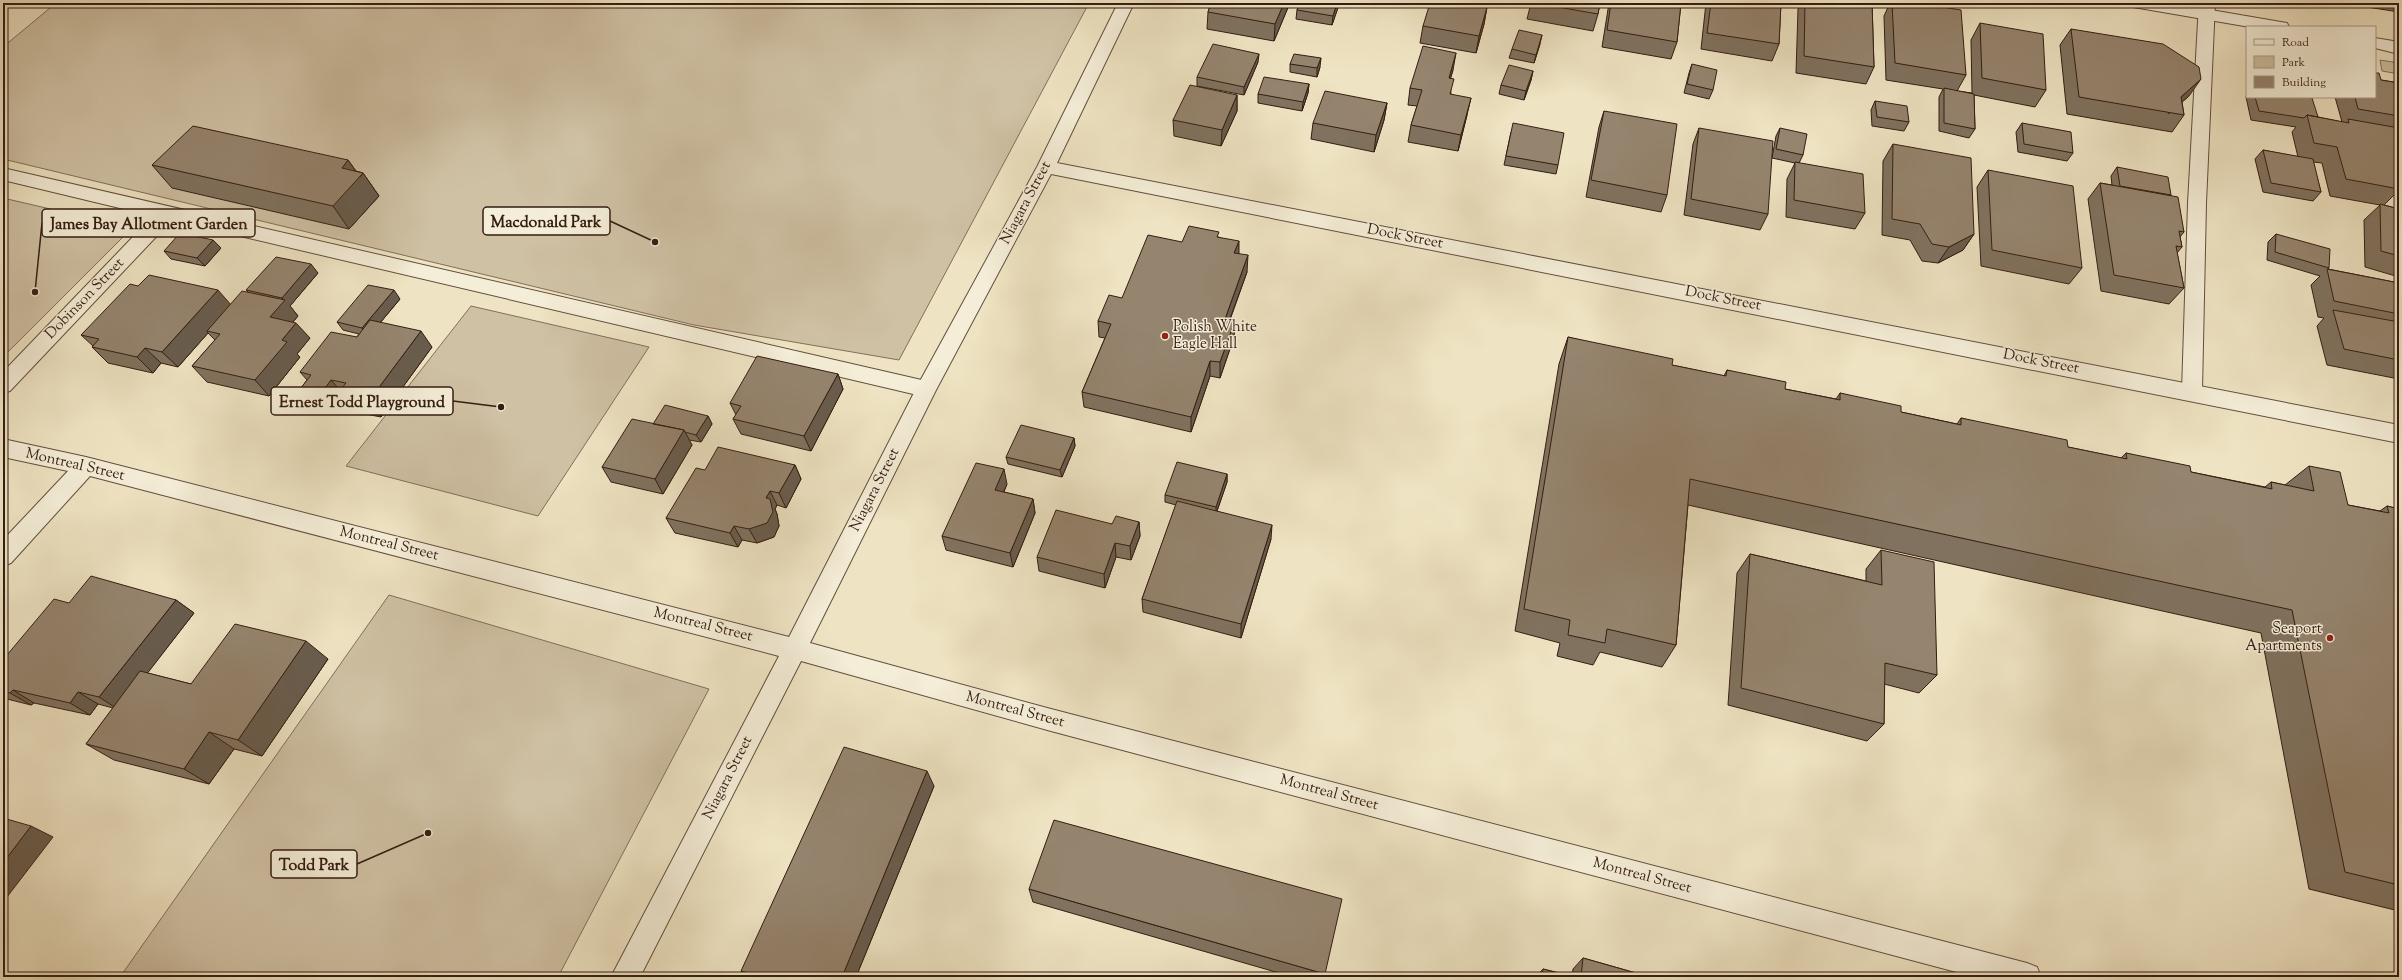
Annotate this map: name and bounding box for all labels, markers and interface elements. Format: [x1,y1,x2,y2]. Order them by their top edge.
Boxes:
legend [2246,26,2376,98]
text: Road [2282,34,2309,52]
text: Park [2282,54,2305,72]
text: Building [2282,74,2326,92]
street label: Niagara Street [995,158,1057,248]
callout: Macdonald Park [483,207,610,235]
callout: James Bay Allotment Garden [42,209,255,237]
text: Macdonald Park [491,212,602,235]
text: James Bay Allotment Garden [48,214,248,237]
street label: Dock Street [1365,219,1445,255]
street label: Dobinson Street [41,254,129,344]
street label: Dock Street [1683,281,1763,317]
place label: Polish White Eagle Hall [1173,317,1257,355]
marker: Polish White Eagle Hall [1160,331,1170,341]
street label: Dock Street [2001,344,2081,380]
callout: Ernest Todd Playground [271,387,453,415]
text: Ernest Todd Playground [279,392,446,415]
street label: Montreal Street [23,443,127,487]
street label: Niagara Street [845,445,905,535]
street label: Montreal Street [337,522,441,566]
street label: Montreal Street [651,603,755,647]
place label: Seaport Apartments [2245,619,2322,657]
marker: Seaport Apartments [2325,633,2335,643]
street label: Montreal Street [963,687,1067,733]
street label: Niagara Street [698,733,758,823]
street label: Montreal Street [1277,770,1381,816]
callout: Todd Park [271,850,357,878]
street label: Montreal Street [1590,853,1694,899]
text: Todd Park [279,855,350,878]

